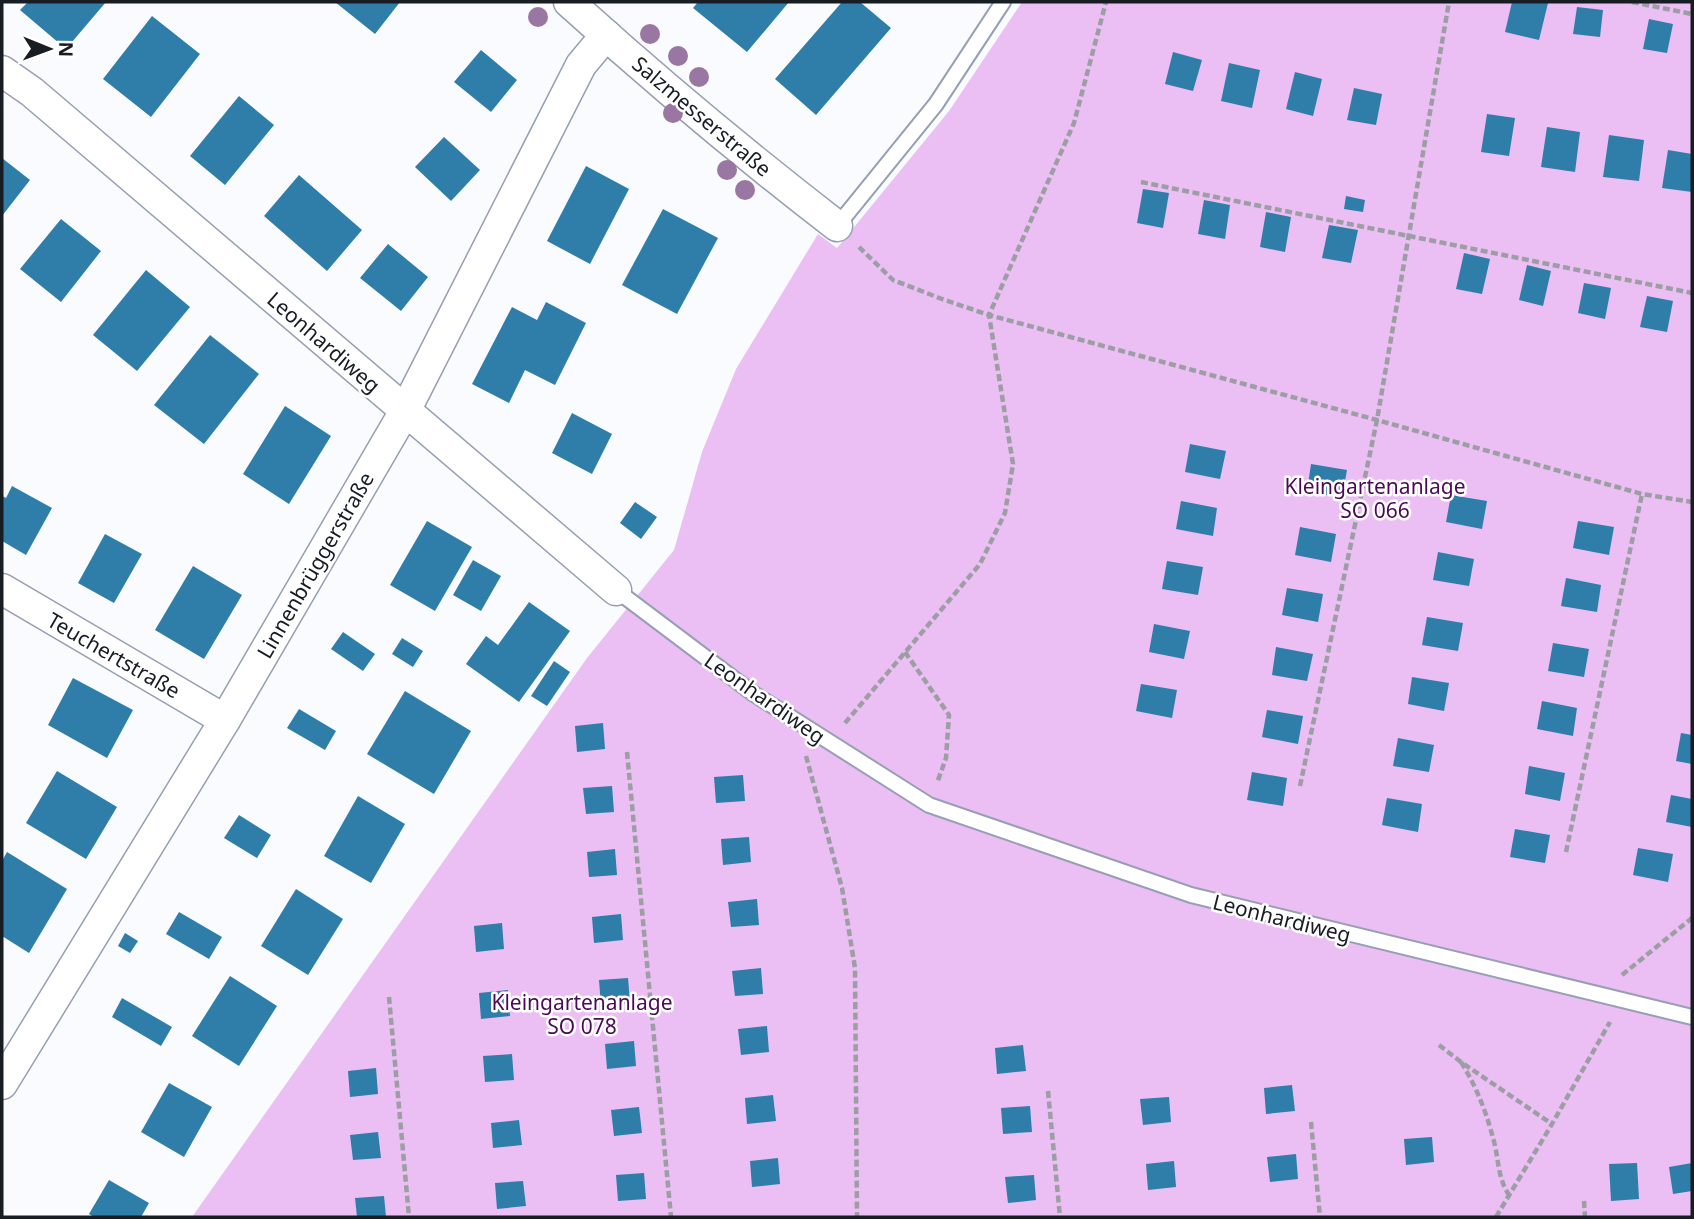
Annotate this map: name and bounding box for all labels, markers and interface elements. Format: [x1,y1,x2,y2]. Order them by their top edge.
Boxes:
north arrow [14,14,84,84]
text: N [53,41,79,57]
street label: Salzmesserstraße [627,50,777,182]
street label: Leonhardiweg [262,285,386,399]
street label: Linnenbrüggerstraße [250,467,380,663]
park label: Kleingartenanlage SO 066 [1284,472,1466,524]
street label: Teuchertstraße [43,606,185,704]
street label: Leonhardiweg [699,646,831,750]
street label: Leonhardiweg [1210,887,1354,949]
park label: Kleingartenanlage SO 078 [491,988,673,1040]

